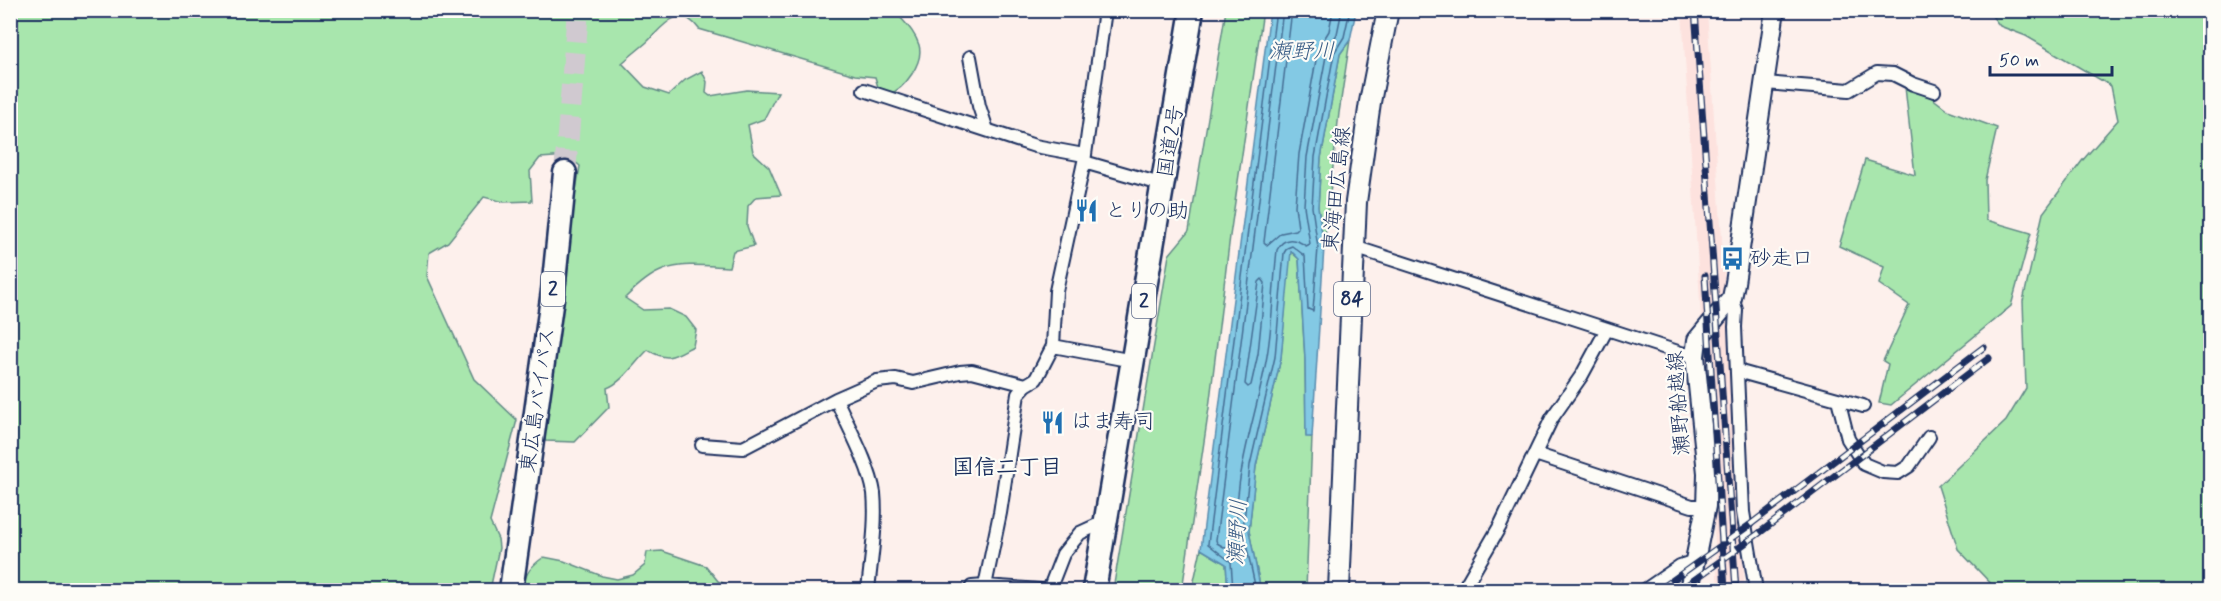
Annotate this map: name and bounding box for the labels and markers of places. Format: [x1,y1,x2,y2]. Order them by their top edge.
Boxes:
place label: とりの助 [1105,197,1189,225]
restaurant icon: とりの助 [1074,198,1100,224]
place label: 砂走口 [1750,245,1813,273]
bus stop icon: 砂走口 [1719,246,1745,272]
place label: はま寿司 [1071,408,1155,436]
restaurant icon: はま寿司 [1040,409,1066,435]

